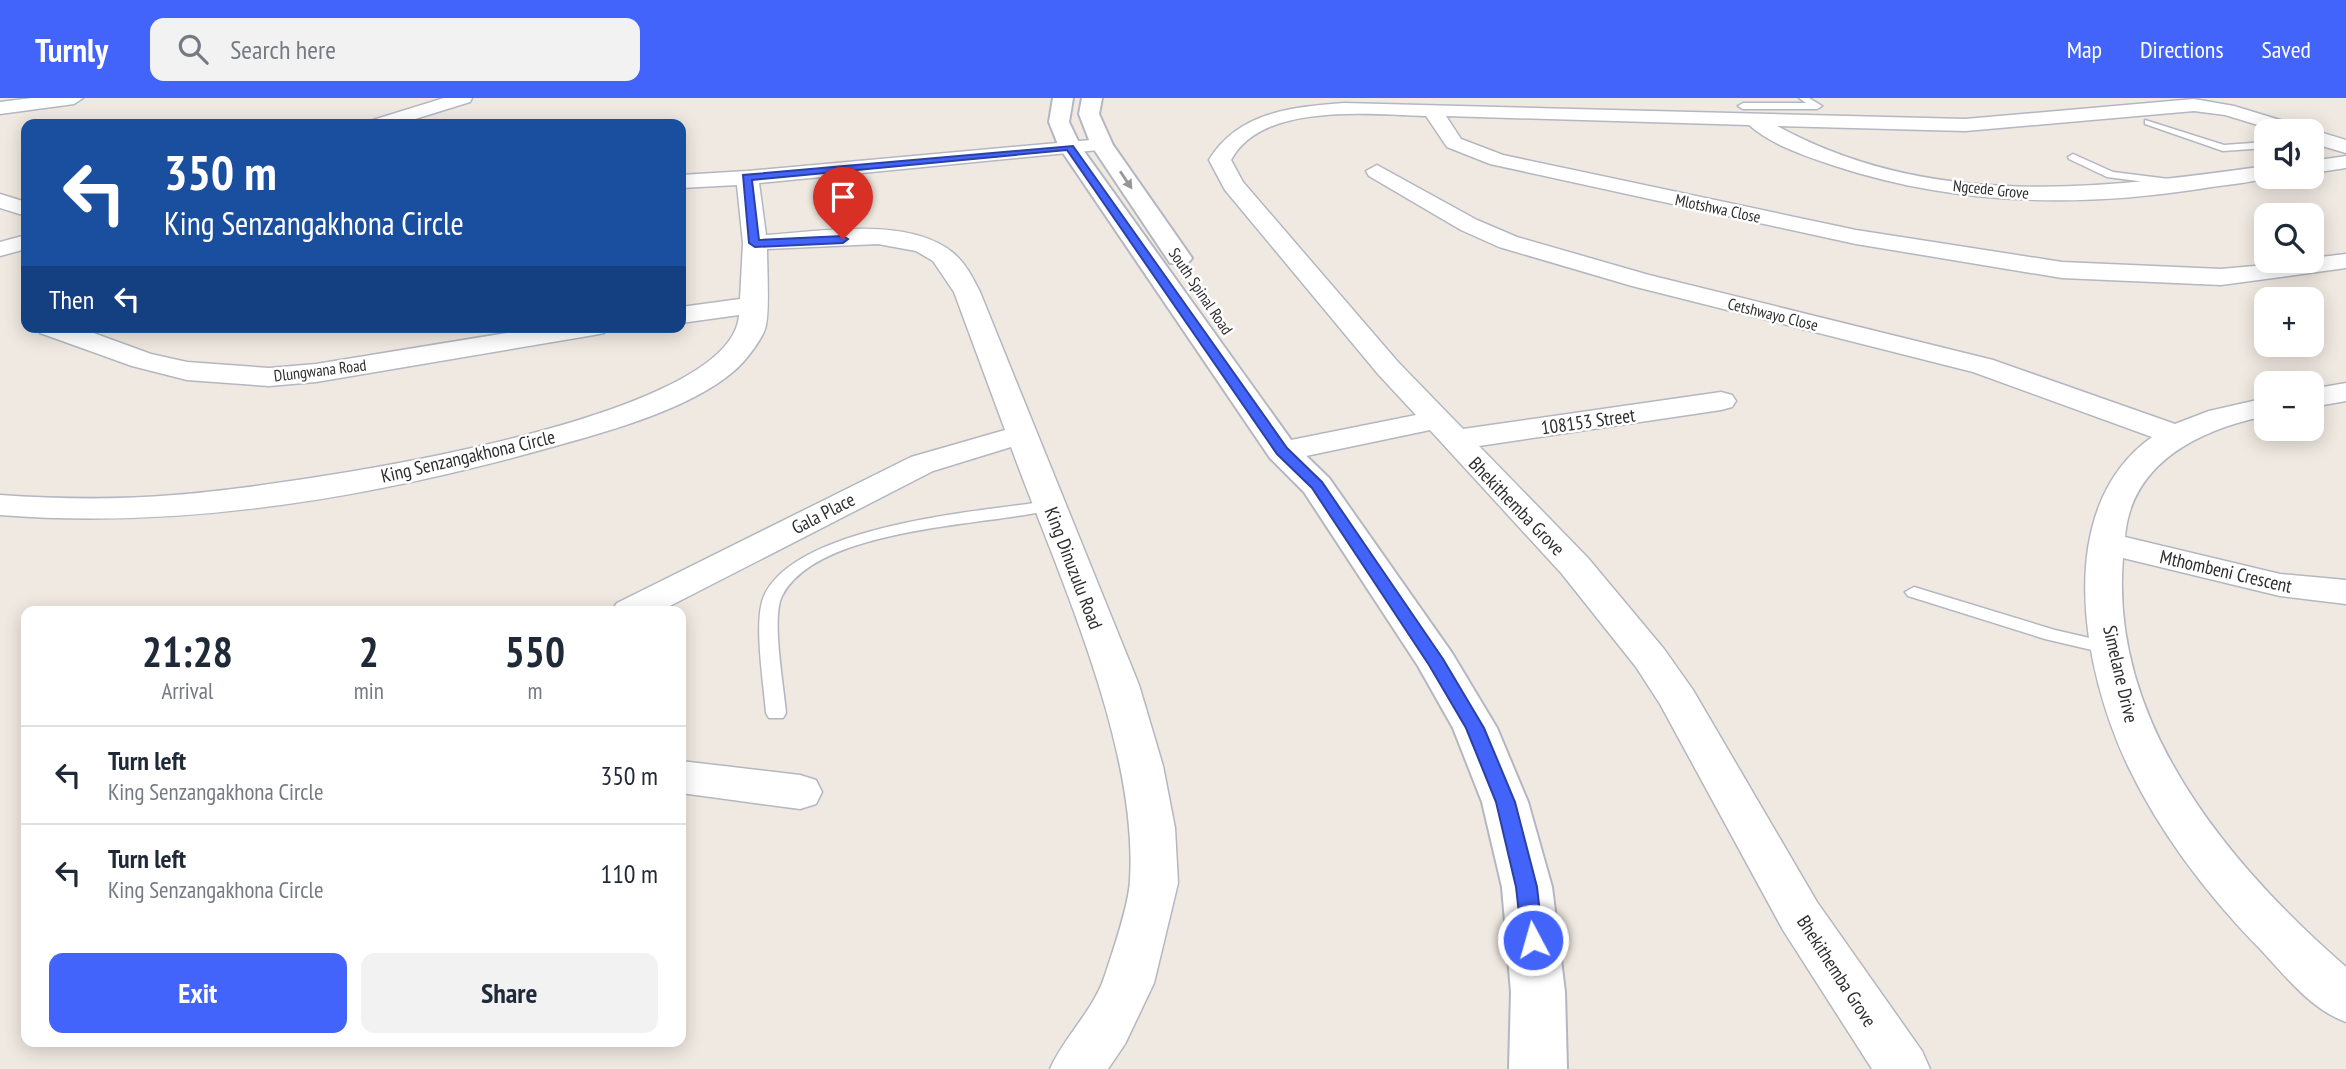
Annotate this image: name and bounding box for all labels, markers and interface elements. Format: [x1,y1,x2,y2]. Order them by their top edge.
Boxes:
search box [150,18,640,81]
text: Turnly [35,28,108,71]
icon: search [174,30,212,68]
text: Search here [230,33,336,66]
text: Map [2067,34,2102,65]
text: Directions [2140,34,2224,65]
text: Saved [2262,34,2311,65]
map controls [2254,119,2324,441]
button: sound [2254,119,2324,189]
text: 350 m [164,140,277,204]
icon: left [49,147,140,238]
pin [813,167,873,239]
one-way arrow [1119,171,1133,189]
street label: Ngcede Grove [1952,175,2030,203]
icon: arrive [824,178,862,216]
street label: Mlotshwa Close [1673,189,1763,227]
text: King Senzangakhona Circle [164,202,464,244]
button: search [2254,203,2324,273]
street label: South Spinal Road [1165,244,1237,338]
icon: left [108,280,146,318]
text: Then [49,283,94,316]
button: + [2254,287,2324,357]
street label: Cetshwayo Close [1726,293,1820,335]
street label: Dlungwana Road [273,354,367,386]
button: − [2254,371,2324,441]
street label: 108153 Street [1539,402,1637,439]
street label: King Senzangakhona Circle [379,424,558,488]
street label: Bhekithemba Grove [1464,452,1570,561]
street label: Gala Place [787,487,859,539]
street label: King Dinuzulu Road [1040,503,1108,633]
street label: Mthombeni Crescent [2158,544,2295,598]
street label: Simelane Drive [2098,623,2144,725]
text: 21:28 [142,624,233,679]
text: 2 [359,624,379,679]
text: 550 [505,624,565,679]
text: Arrival [161,676,213,705]
text: min [354,676,384,705]
text: m [527,676,542,705]
text: Turn left [108,744,186,777]
icon: left [49,756,87,794]
text: 350 m [600,759,658,792]
text: King Senzangakhona Circle [108,777,323,806]
text: Turn left [108,842,186,875]
icon: left [49,854,87,892]
text: 110 m [600,857,658,890]
text: King Senzangakhona Circle [108,875,323,904]
position arrow [1496,903,1570,977]
street label: Bhekithemba Grove [1792,911,1882,1031]
button: Exit [49,953,347,1033]
button: Share [361,953,658,1033]

